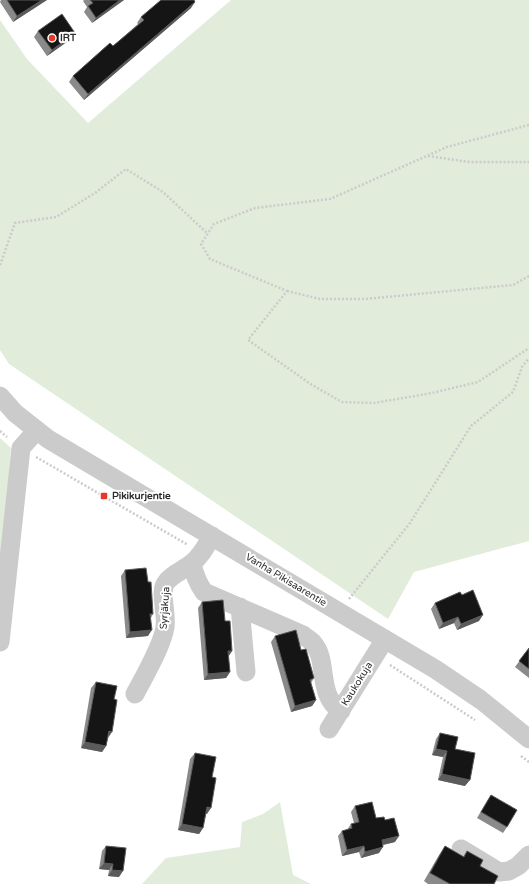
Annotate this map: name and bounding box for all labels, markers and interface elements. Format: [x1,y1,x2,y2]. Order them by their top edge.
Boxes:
place label: IRT [60,32,77,44]
marker: IRT [47,33,57,43]
place label: Pikikurjentie [112,490,171,502]
marker: Pikikurjentie [99,491,109,501]
street label: Vanha Pikisaarentie [243,551,329,609]
street label: Syrjäkuja [158,586,172,630]
street label: Kaukokuja [339,660,375,708]

